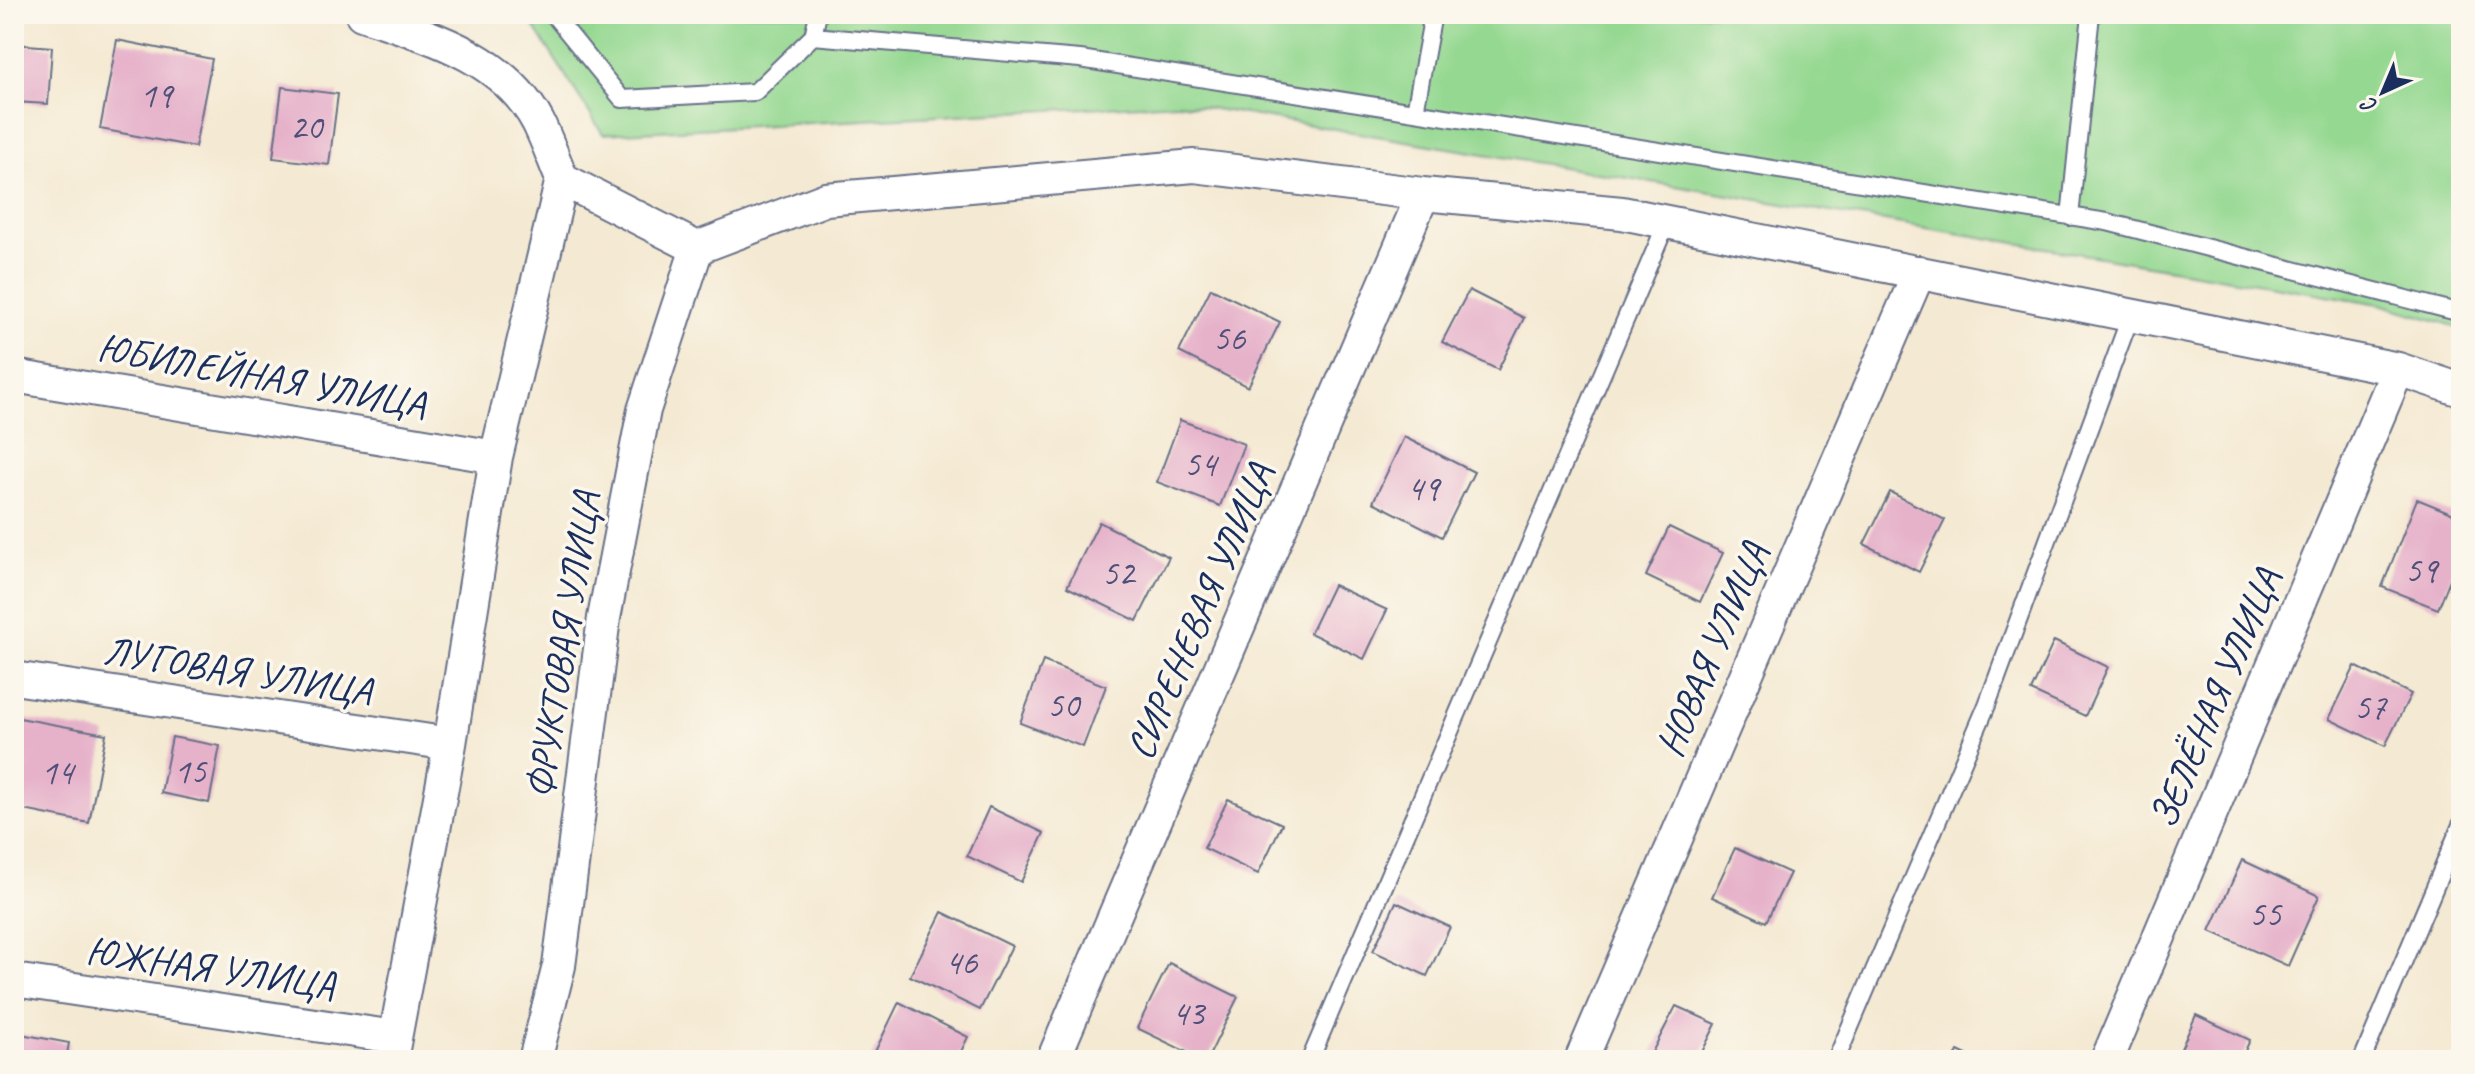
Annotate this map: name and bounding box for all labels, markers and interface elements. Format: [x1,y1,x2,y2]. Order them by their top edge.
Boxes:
north arrow [2343,52,2423,132]
house number: 19 [140,72,175,118]
text: С [2354,90,2383,119]
house number: 20 [290,104,325,150]
house number: 56 [1213,315,1247,361]
street label: ЮБИЛЕЙНАЯ УЛИЦА [94,323,430,430]
house number: 54 [1184,441,1220,487]
street label: СИРЕНЕВАЯ УЛИЦА [1115,455,1285,767]
house number: 49 [1407,465,1442,511]
street label: ФРУКТОВАЯ УЛИЦА [514,487,612,802]
street label: НОВАЯ УЛИЦА [1644,534,1780,764]
house number: 59 [2405,547,2440,593]
house number: 52 [1102,550,1137,596]
street label: ЗЕЛЁНАЯ УЛИЦА [2138,560,2292,836]
street label: ЛУГОВАЯ УЛИЦА [100,625,377,717]
house number: 50 [1047,682,1082,728]
house number: 57 [2354,684,2388,730]
house number: 15 [174,748,208,794]
house number: 14 [41,749,77,795]
house number: 55 [2249,891,2283,937]
street label: ЮЖНАЯ УЛИЦА [83,926,339,1010]
house number: 46 [945,939,979,985]
house number: 43 [1172,990,1207,1036]

